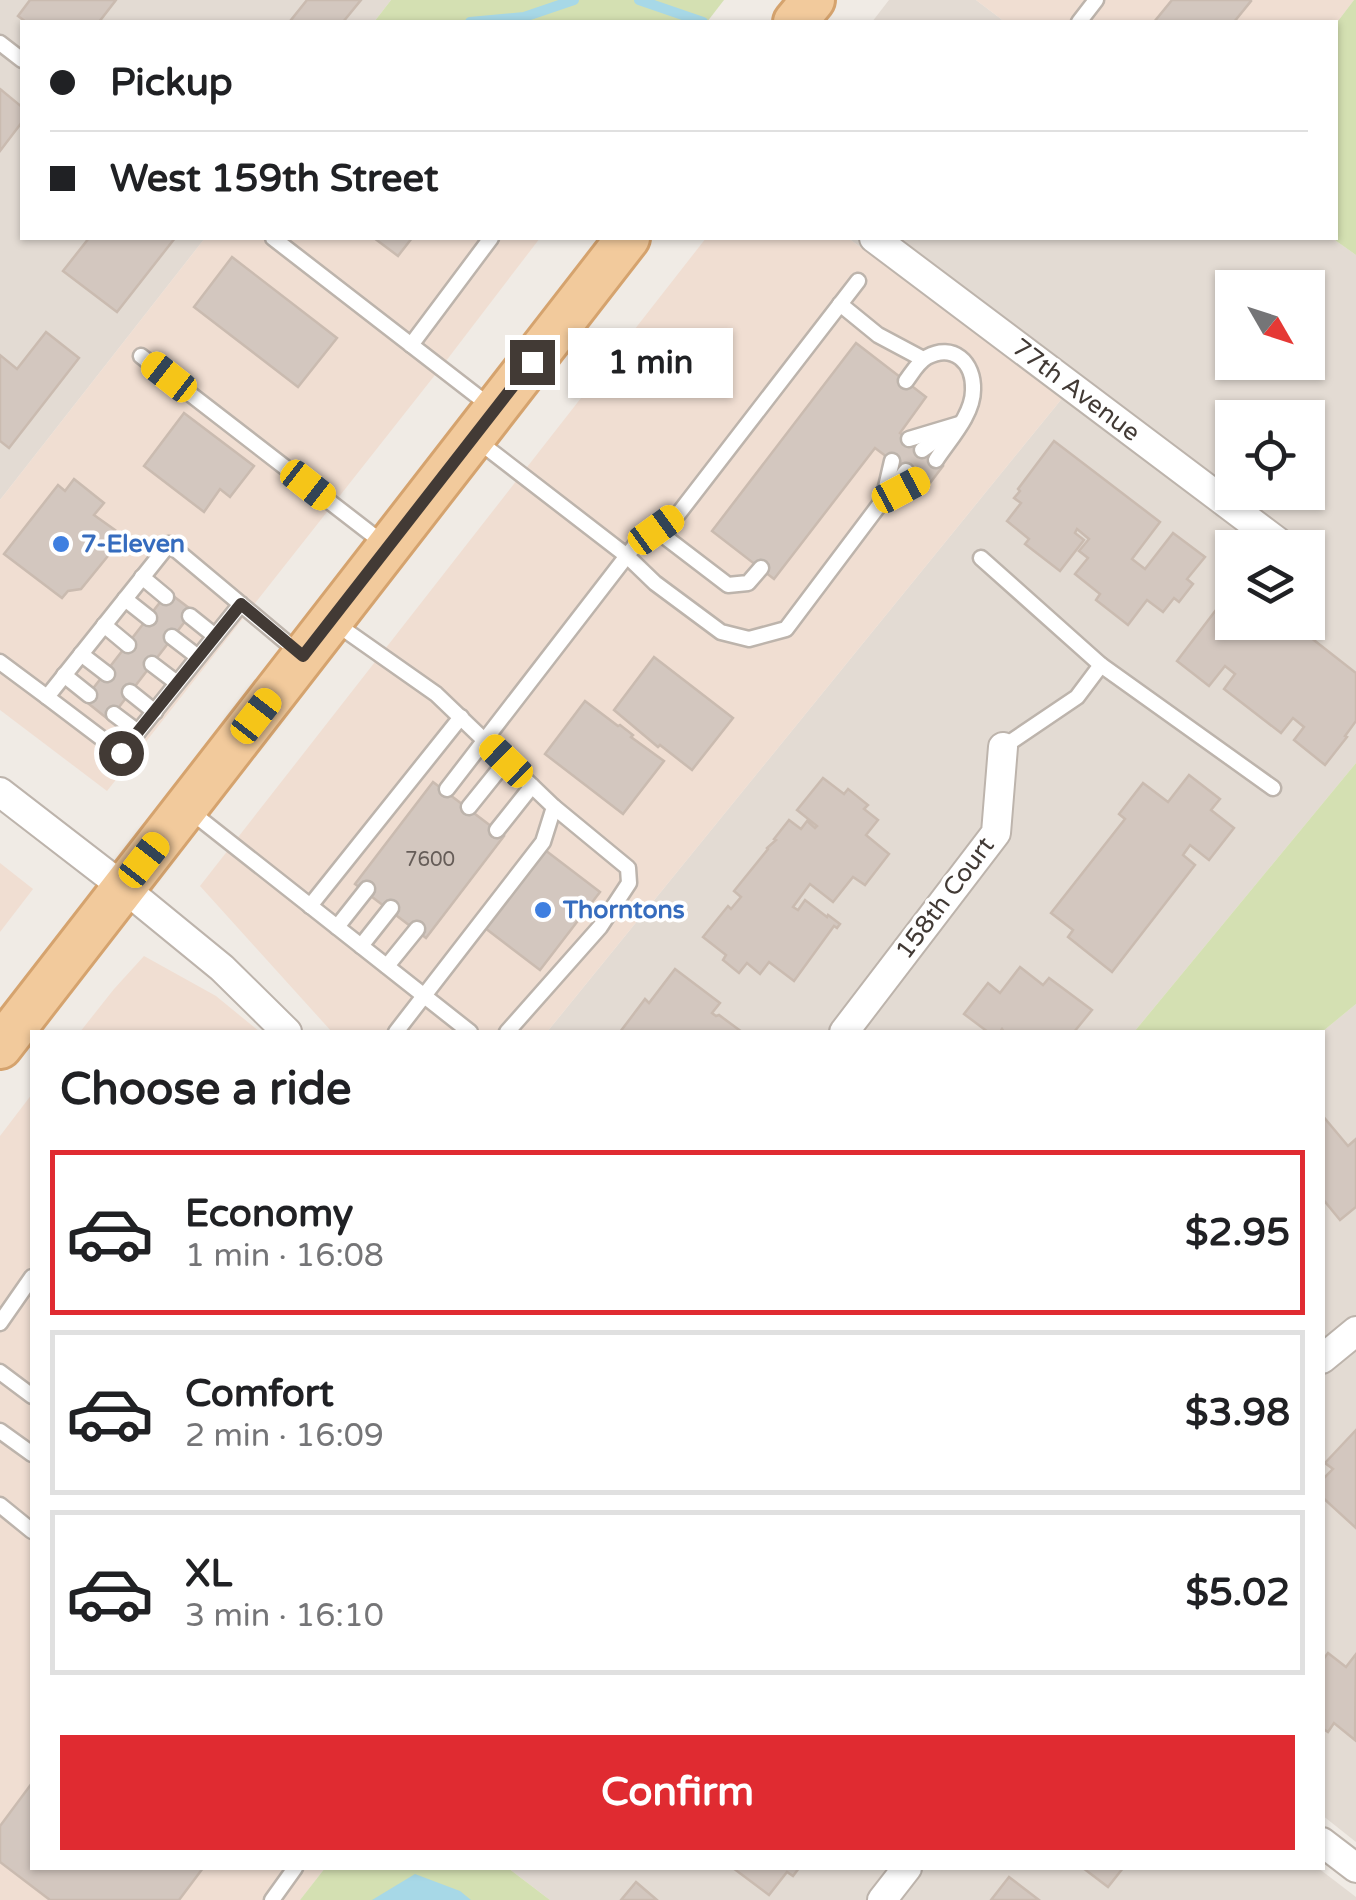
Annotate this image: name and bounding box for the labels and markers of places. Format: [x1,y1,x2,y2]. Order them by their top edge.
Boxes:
place label: 7-Eleven [81,529,185,559]
marker: 7-Eleven [50,533,72,555]
place label: Thorntons [562,895,685,925]
marker: Thorntons [532,899,554,921]

